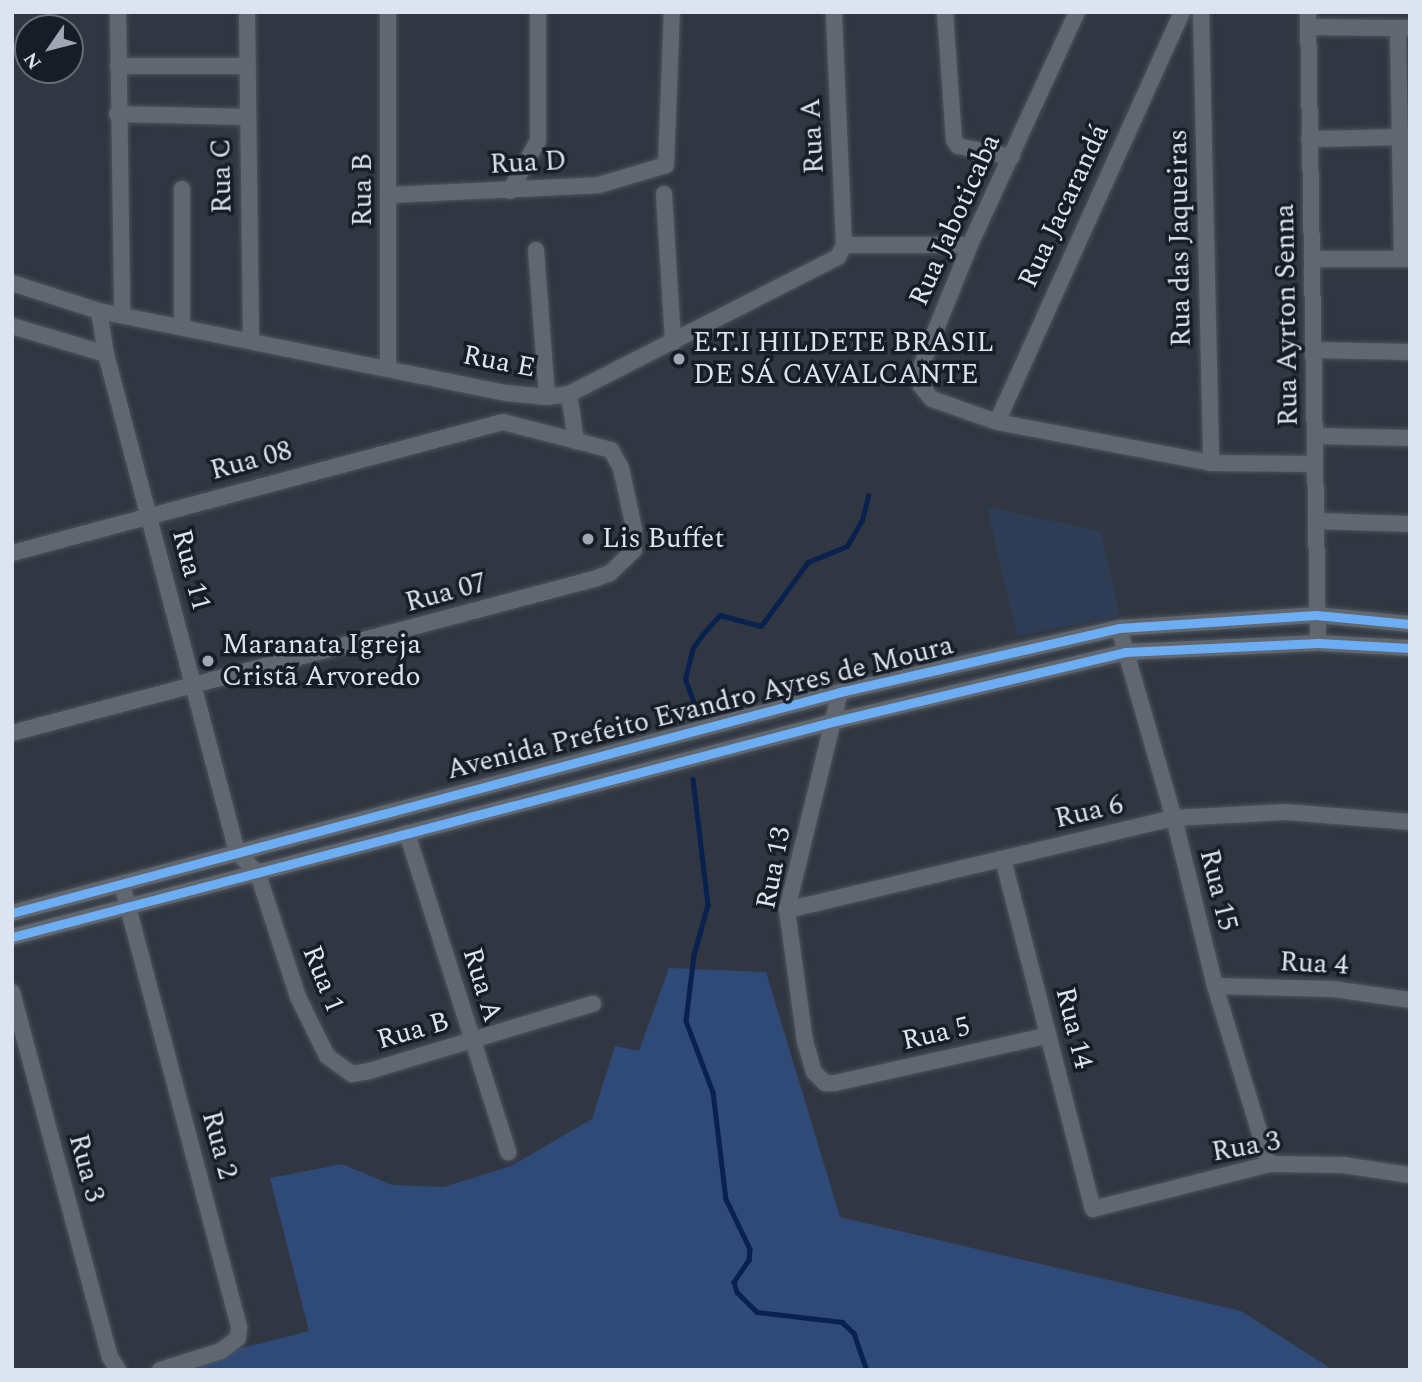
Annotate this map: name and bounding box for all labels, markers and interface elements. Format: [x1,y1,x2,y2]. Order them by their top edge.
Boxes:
north arrow [14,14,84,84]
text: N [17,46,49,75]
street label: Rua A [794,97,832,175]
street label: Rua Jacarandá [1011,119,1117,293]
street label: Rua Jaboticaba [902,129,1008,311]
street label: Rua das Jaqueiras [1161,129,1199,347]
street label: Rua C [205,138,239,214]
street label: Rua D [489,144,567,182]
street label: Rua B [346,153,380,227]
street label: Rua Ayrton Senna [1268,203,1306,427]
place label: E.T.I HILDETE BRASIL DE SÁ CAVALCANTE [693,326,994,392]
street label: Rua E [460,339,538,385]
marker: E.T.I HILDETE BRASIL DE SÁ CAVALCANTE [671,351,687,367]
street label: Rua 08 [207,434,295,488]
place label: Lis Buffet [602,522,724,556]
street label: Rua 11 [164,526,218,614]
marker: Lis Buffet [580,531,596,547]
street label: Rua 07 [402,566,490,620]
place label: Maranata Igreja Cristã Arvoredo [222,628,421,694]
street label: Avenida Prefeito Evandro Ayres de Moura [443,629,957,787]
marker: Maranata Igreja Cristã Arvoredo [200,653,216,669]
street label: Rua 6 [1052,788,1126,836]
street label: Rua 13 [750,824,798,912]
street label: Rua 15 [1192,846,1244,934]
street label: Rua 1 [295,941,351,1017]
street label: Rua A [455,944,509,1026]
street label: Rua 4 [1279,945,1349,983]
street label: Rua 14 [1048,984,1100,1072]
street label: Rua B [373,1005,453,1057]
street label: Rua 5 [899,1010,973,1058]
street label: Rua 2 [194,1107,244,1183]
street label: Rua 3 [1209,1124,1283,1170]
street label: Rua 3 [61,1130,111,1206]

